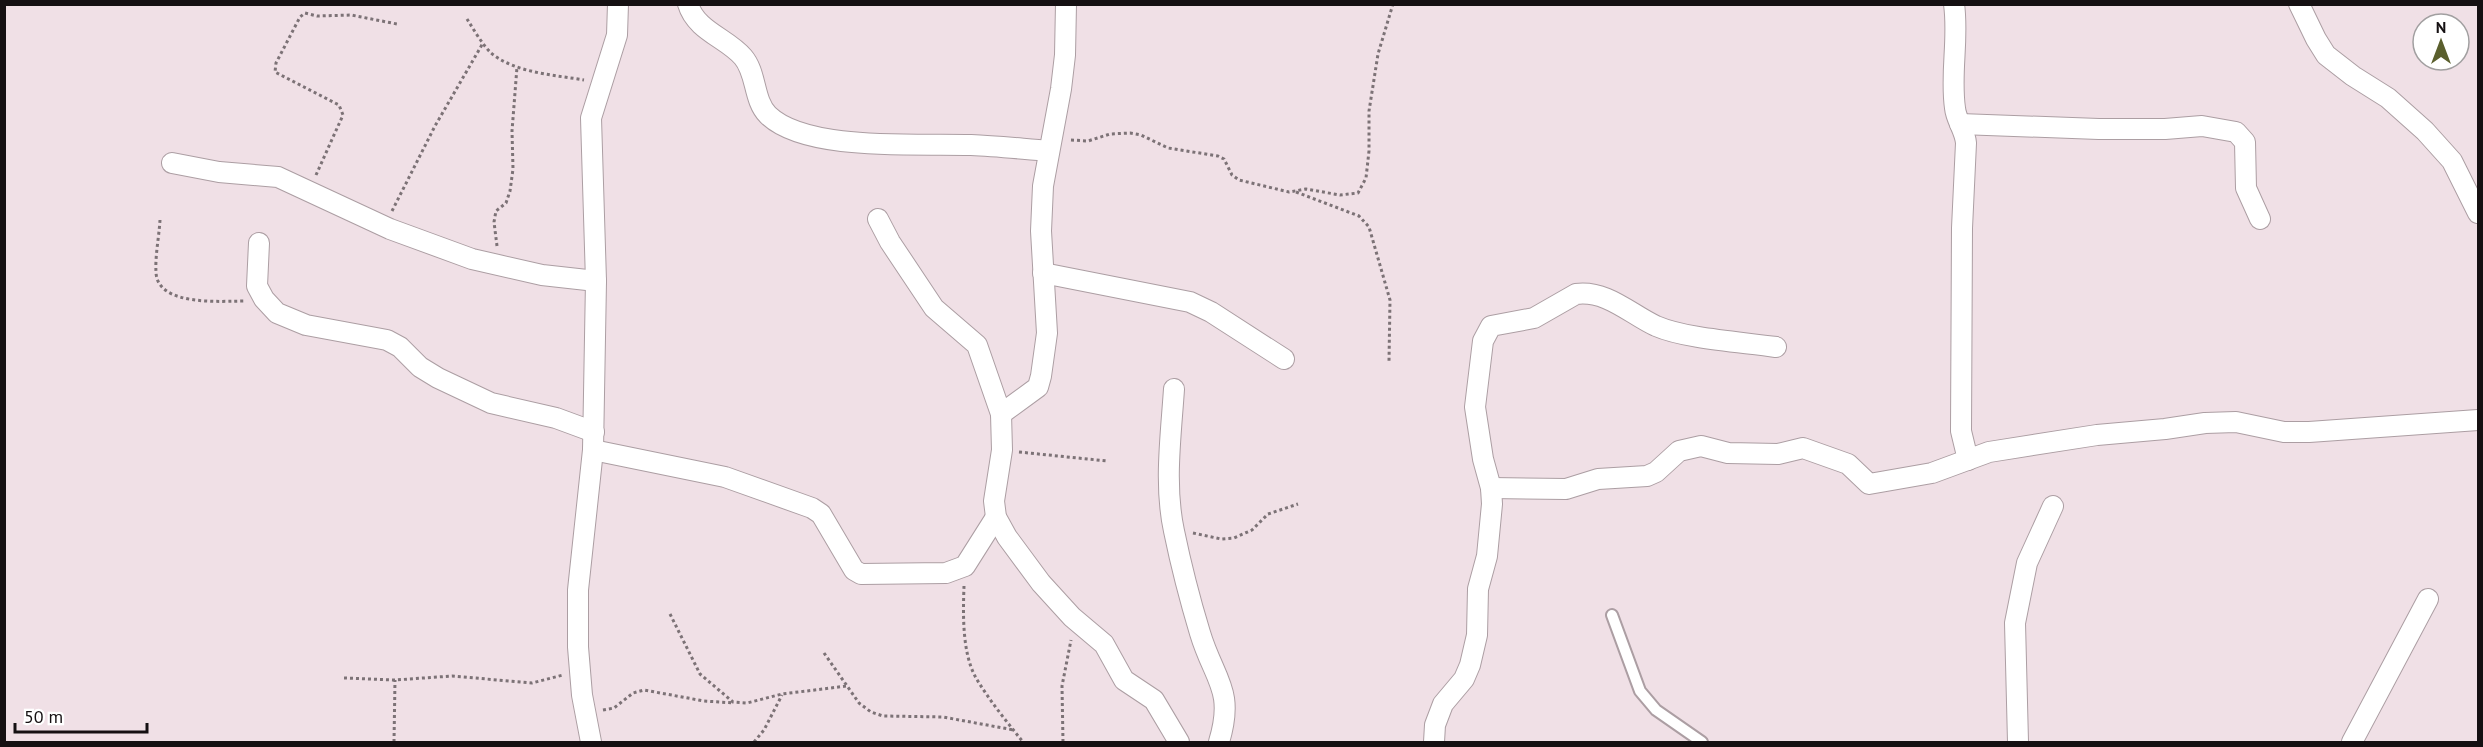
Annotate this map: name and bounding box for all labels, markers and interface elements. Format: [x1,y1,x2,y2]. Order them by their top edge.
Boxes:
north arrow [2411,12,2471,72]
text: N [2436,17,2446,37]
scale bar [15,696,147,734]
text: 50 m [24,705,63,728]

